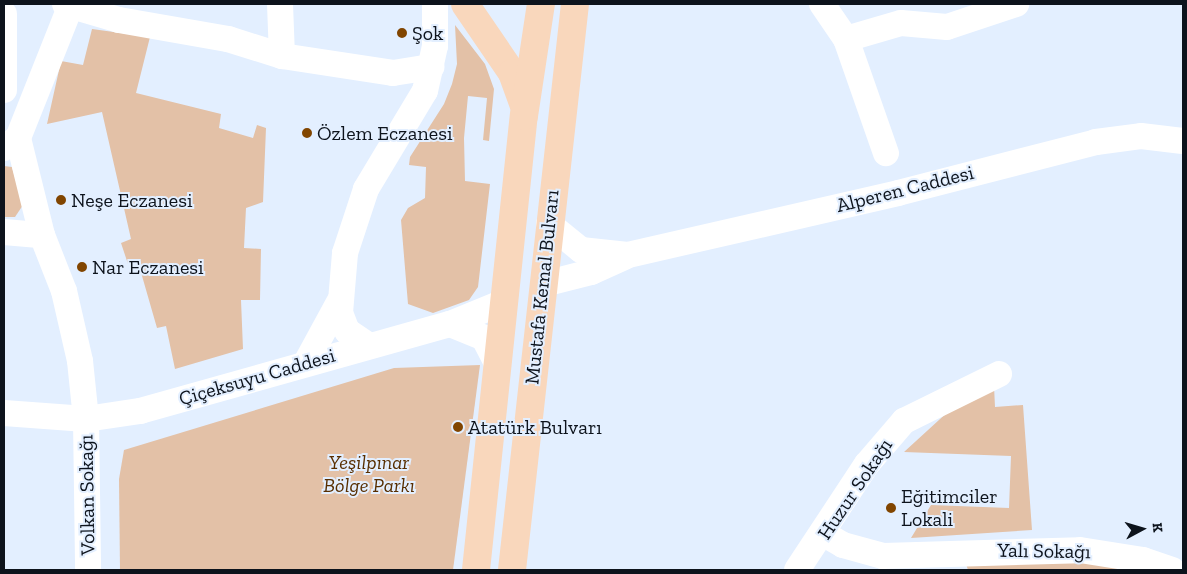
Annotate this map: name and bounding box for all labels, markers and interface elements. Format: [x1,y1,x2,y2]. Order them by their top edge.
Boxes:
place label: Şok [412,21,443,45]
marker: Şok [396,27,408,39]
place label: Özlem Eczanesi [317,121,453,145]
marker: Özlem Eczanesi [301,127,313,139]
street label: Alperen Caddesi [834,160,976,218]
place label: Neşe Eczanesi [71,188,193,212]
street label: Mustafa Kemal Bulvarı [520,188,564,386]
marker: Neşe Eczanesi [55,194,67,206]
place label: Nar Eczanesi [92,255,204,279]
marker: Nar Eczanesi [76,261,88,273]
street label: Çiçeksuyu Caddesi [176,343,338,411]
place label: Atatürk Bulvarı [468,415,602,439]
marker: Atatürk Bulvarı [452,421,464,433]
street label: Volkan Sokağı [74,434,100,556]
street label: Huzur Sokağı [812,434,898,544]
park label: Yeşilpınar Bölge Parkı [323,451,415,498]
place label: Eğitimciler Lokali [901,484,998,531]
marker: Eğitimciler Lokali [885,502,897,514]
north arrow [1117,504,1167,554]
text: K [1148,522,1166,533]
street label: Yalı Sokağı [997,538,1091,564]

